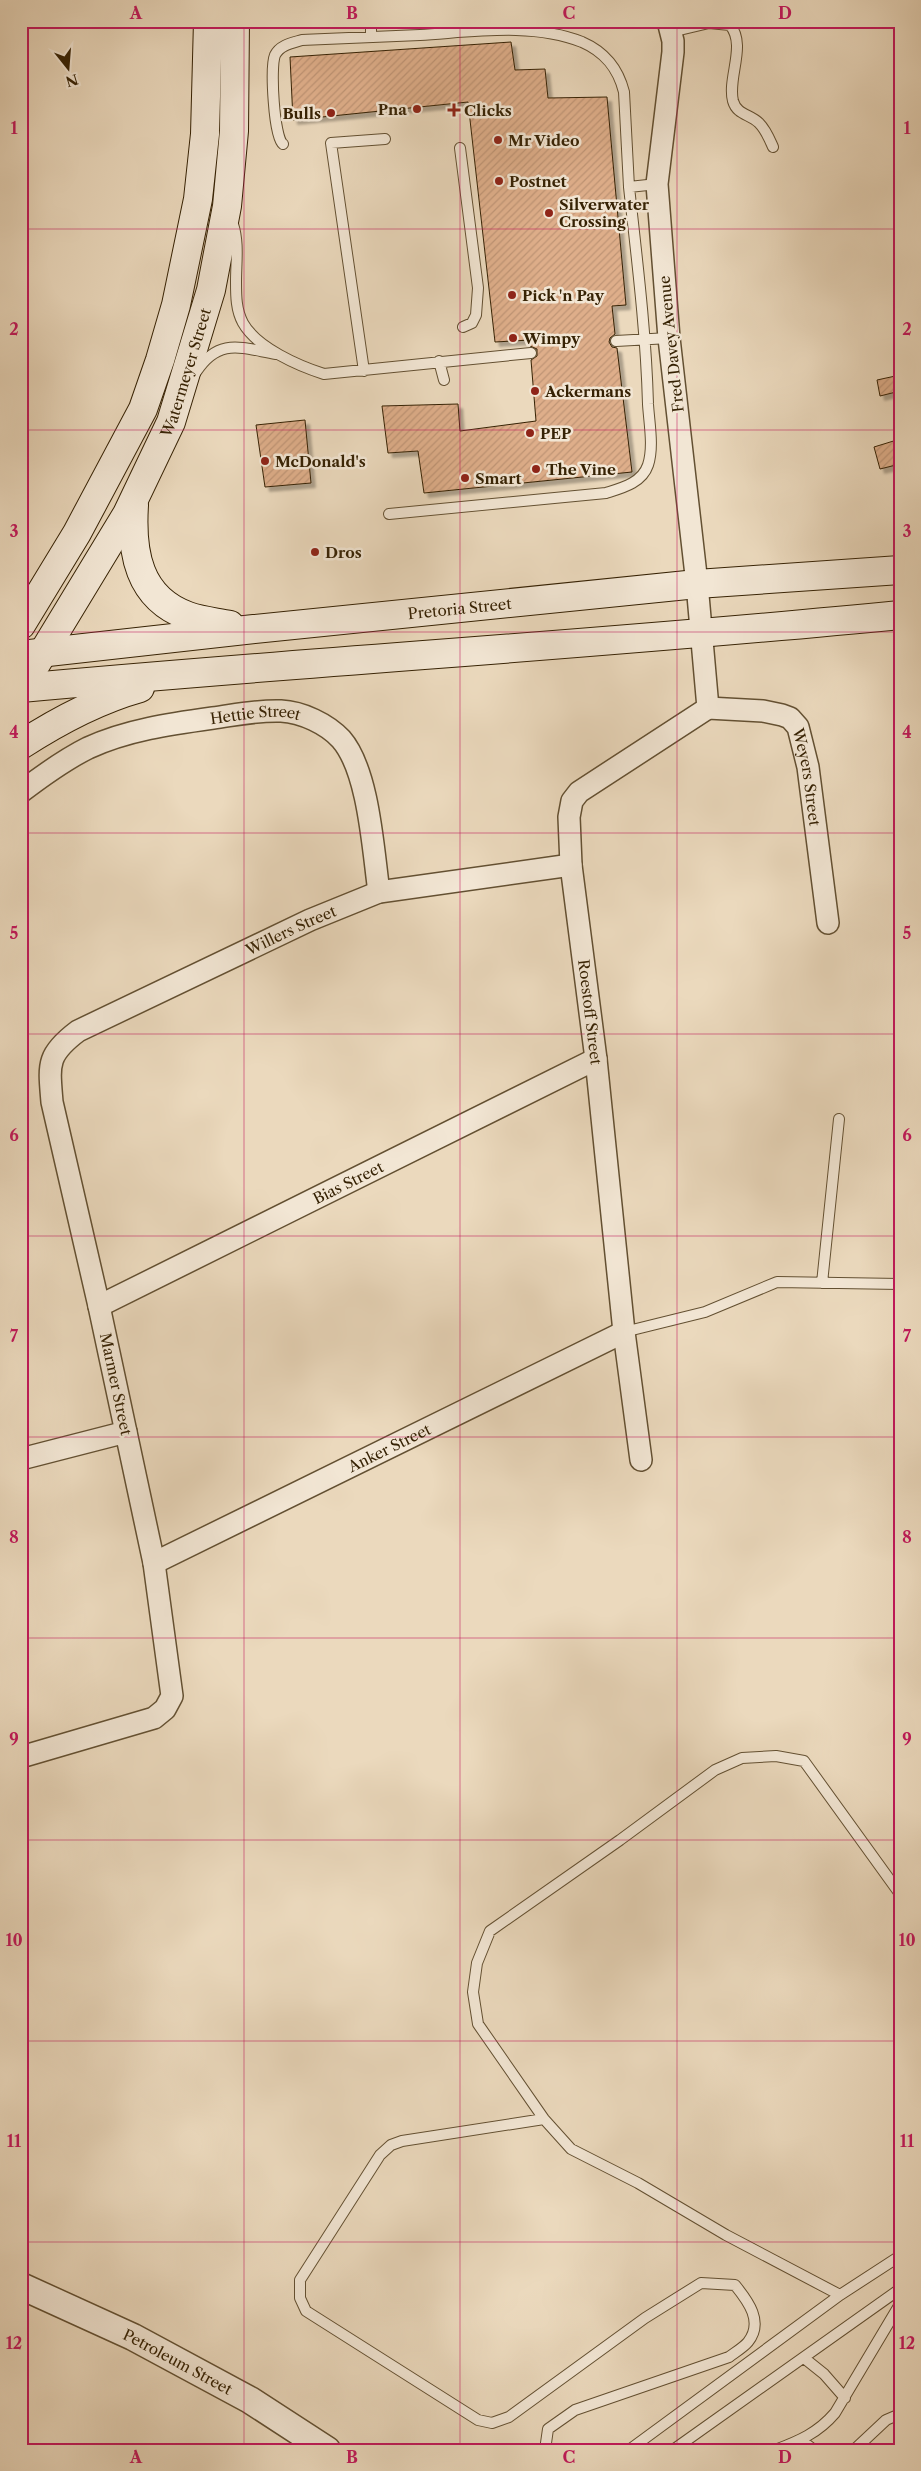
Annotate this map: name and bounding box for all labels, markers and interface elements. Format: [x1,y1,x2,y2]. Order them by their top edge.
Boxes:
text: A [129,3,143,23]
text: B [346,3,358,23]
text: C [563,3,575,23]
text: D [778,3,792,23]
north arrow [42,42,92,92]
text: N [63,70,80,91]
place label: Pna [378,100,407,119]
place label: Clicks [464,101,512,120]
marker: Pna [411,103,423,115]
place label: Bulls [282,104,321,123]
marker: Clicks [448,104,460,116]
marker: Bulls [325,107,337,119]
text: 1 [10,118,18,138]
text: 1 [903,118,911,138]
place label: Mr Video [508,131,580,150]
marker: Mr Video [492,134,504,146]
place label: Postnet [509,172,567,191]
marker: Postnet [493,175,505,187]
place label: Silverwater Crossing [559,195,650,231]
marker: Silverwater Crossing [543,207,555,219]
street label: Fred Davey Avenue [654,275,688,413]
place label: Pick 'n Pay [522,286,605,305]
marker: Pick 'n Pay [506,289,518,301]
street label: Watermeyer Street [155,305,215,441]
text: 2 [9,319,19,339]
text: 2 [902,319,912,339]
place label: Wimpy [522,329,581,348]
marker: Wimpy [507,332,519,344]
place label: Ackermans [544,382,631,401]
marker: Ackermans [529,385,541,397]
place label: PEP [540,424,571,443]
marker: PEP [524,427,536,439]
place label: McDonald's [275,452,366,471]
marker: McDonald's [259,455,271,467]
place label: The Vine [546,460,616,479]
marker: The Vine [530,463,542,475]
place label: Smart [475,469,522,488]
marker: Smart [459,472,471,484]
text: 3 [9,521,19,541]
text: 3 [902,521,912,541]
place label: Dros [325,543,362,562]
marker: Dros [309,546,321,558]
street label: Pretoria Street [407,593,513,623]
street label: Hettie Street [209,701,304,728]
text: 4 [9,722,19,742]
text: 4 [902,722,912,742]
street label: Weyers Street [789,725,825,828]
street label: Willers Street [241,901,339,959]
text: 5 [10,923,19,943]
text: 5 [903,923,912,943]
street label: Roestoff Street [574,958,606,1067]
text: 6 [9,1125,19,1145]
text: 6 [902,1125,912,1145]
street label: Bias Street [310,1157,387,1208]
text: 7 [10,1326,19,1346]
text: 7 [903,1326,912,1346]
street label: Marmer Street [96,1331,136,1438]
street label: Anker Street [344,1419,434,1476]
text: 8 [9,1527,19,1547]
text: 8 [902,1527,912,1547]
text: 9 [9,1729,19,1749]
text: 9 [902,1729,912,1749]
text: 10 [5,1930,23,1950]
text: 10 [898,1930,916,1950]
text: 11 [7,2131,22,2151]
text: 11 [900,2131,915,2151]
street label: Petroleum Street [120,2324,236,2399]
text: 12 [6,2333,22,2353]
text: 12 [899,2333,915,2353]
text: A [129,2447,143,2467]
text: B [346,2447,358,2467]
text: C [563,2447,575,2467]
text: D [778,2447,792,2467]

